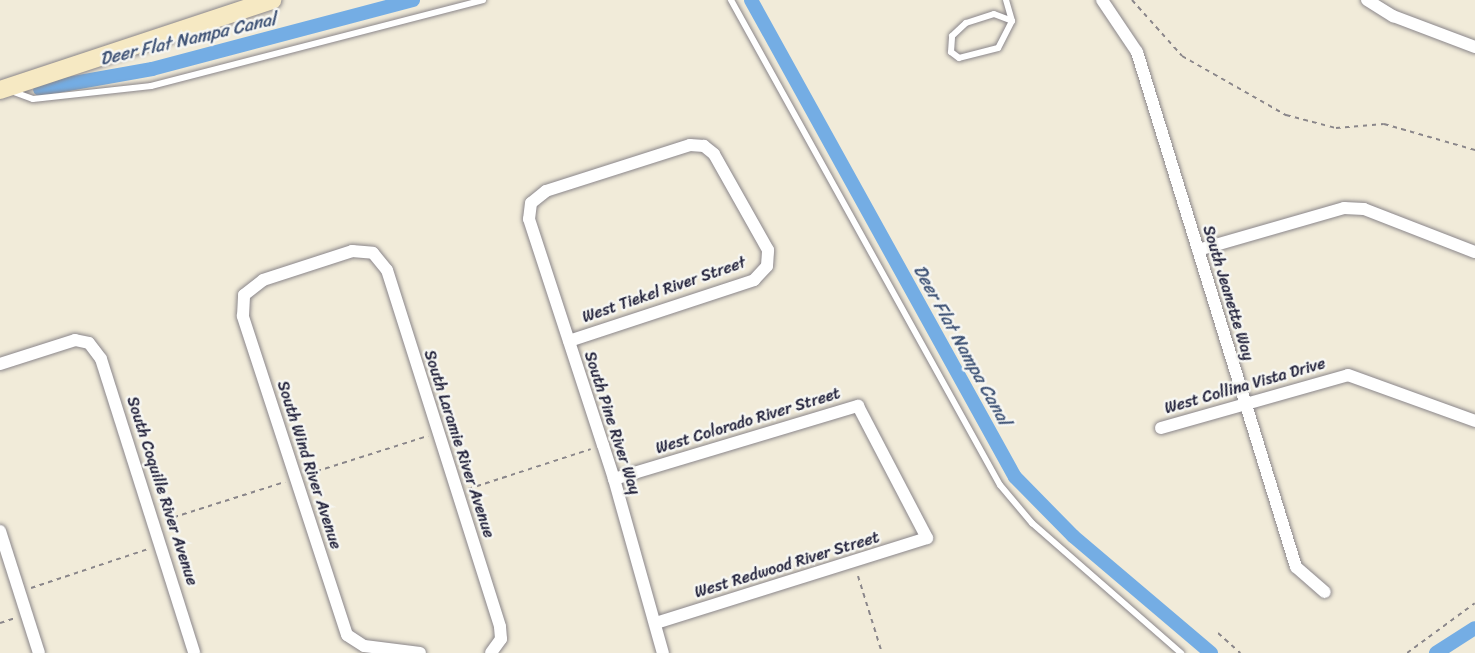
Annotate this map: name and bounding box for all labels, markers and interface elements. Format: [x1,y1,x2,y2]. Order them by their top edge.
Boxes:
water label: Deer Flat Nampa Canal [98,8,278,70]
street label: South Jeanette Way [1198,223,1258,363]
street label: West Tiekel River Street [579,253,749,327]
water label: Deer Flat Nampa Canal [909,261,1015,429]
street label: South Laramie River Avenue [419,347,499,541]
street label: South Pine River Way [580,348,644,498]
street label: West Collina Vista Drive [1161,354,1329,418]
street label: South Wind River Avenue [273,378,345,552]
street label: West Colorado River Street [653,384,843,458]
street label: South Coquille River Avenue [122,394,202,588]
street label: West Redwood River Street [692,528,882,602]

